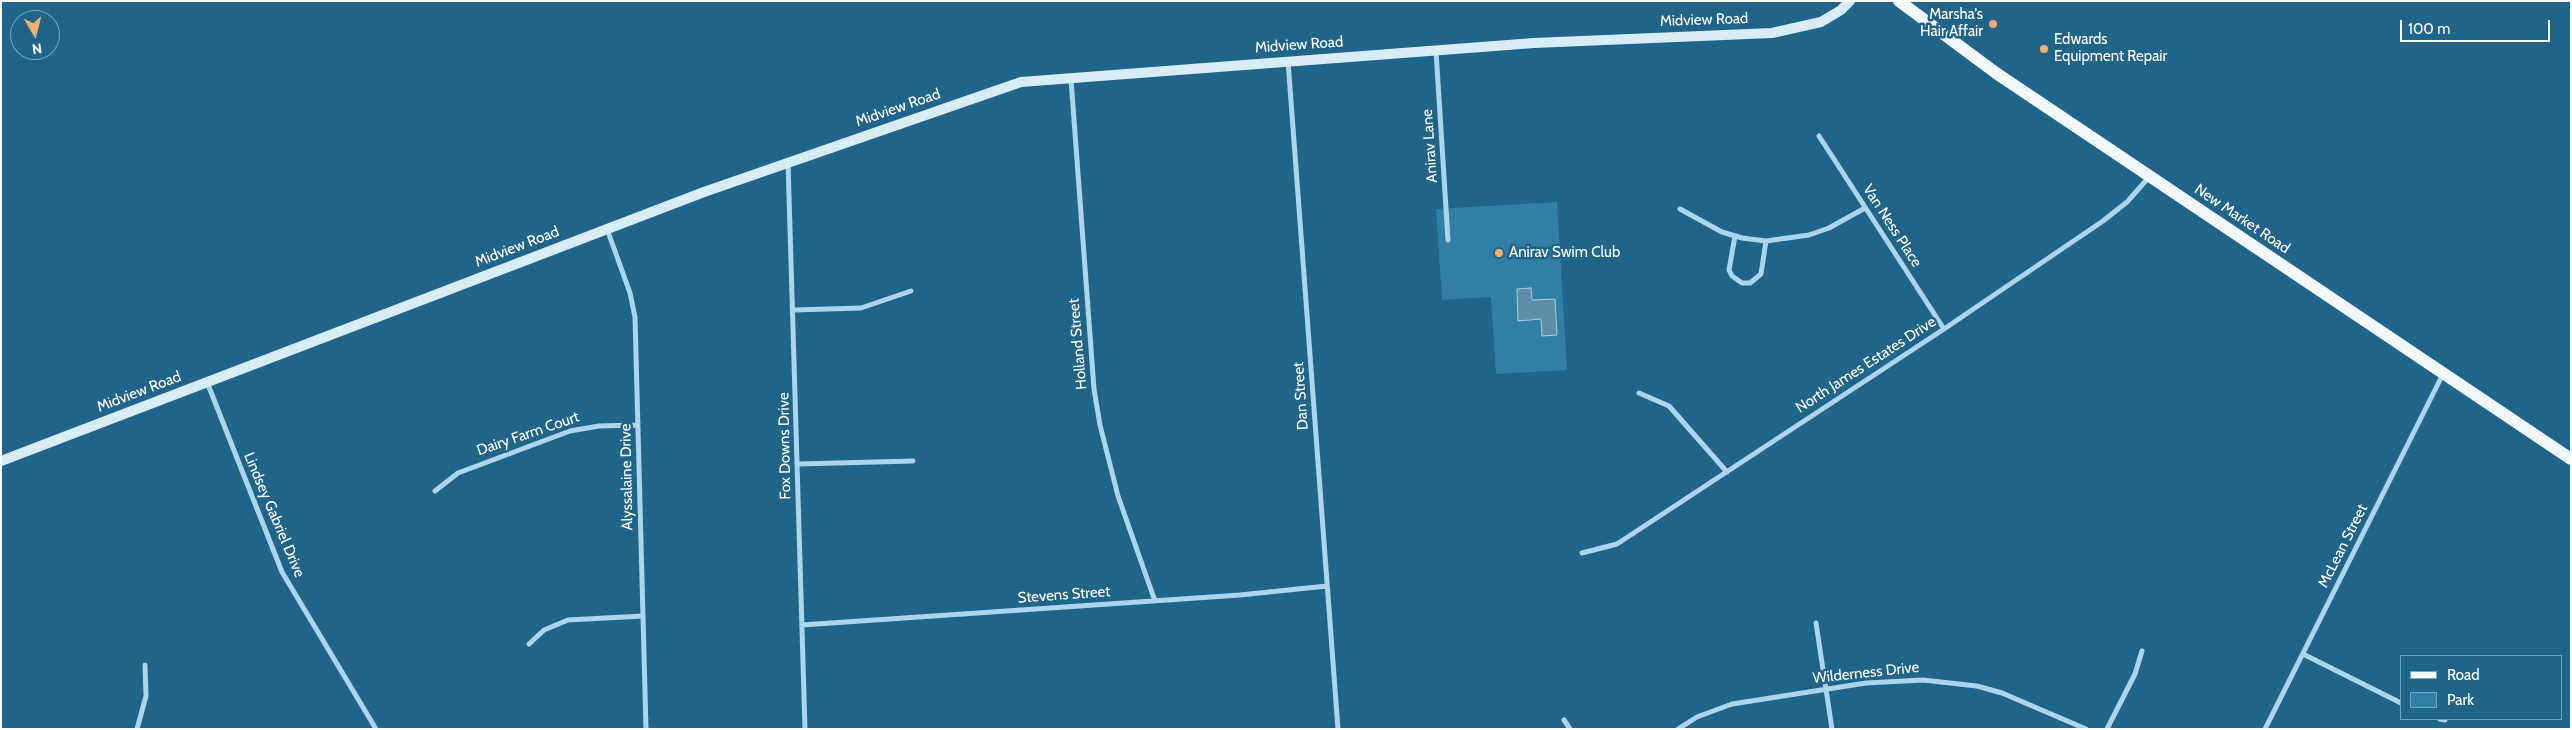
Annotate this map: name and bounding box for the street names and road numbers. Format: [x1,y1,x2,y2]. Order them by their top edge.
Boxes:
street label: Midview Road [1659,9,1749,31]
street label: Midview Road [1254,33,1344,57]
street label: Midview Road [853,85,943,131]
street label: Anirav Lane [1418,109,1442,183]
street label: New Market Road [2191,180,2293,258]
street label: Van Ness Place [1859,181,1925,271]
street label: Midview Road [472,223,562,271]
street label: Holland Street [1065,298,1091,390]
street label: North James Estates Drive [1792,313,1940,417]
street label: Dan Street [1290,361,1312,431]
street label: Midview Road [94,368,184,416]
street label: Fox Downs Drive [775,392,795,500]
street label: Dairy Farm Court [474,408,582,460]
street label: Alyssalaine Drive [617,423,637,531]
street label: Lindsey Gabriel Drive [240,450,308,580]
street label: McLean Street [2314,501,2372,591]
street label: Stevens Street [1017,583,1111,607]
street label: Wilderness Drive [1812,658,1920,688]

